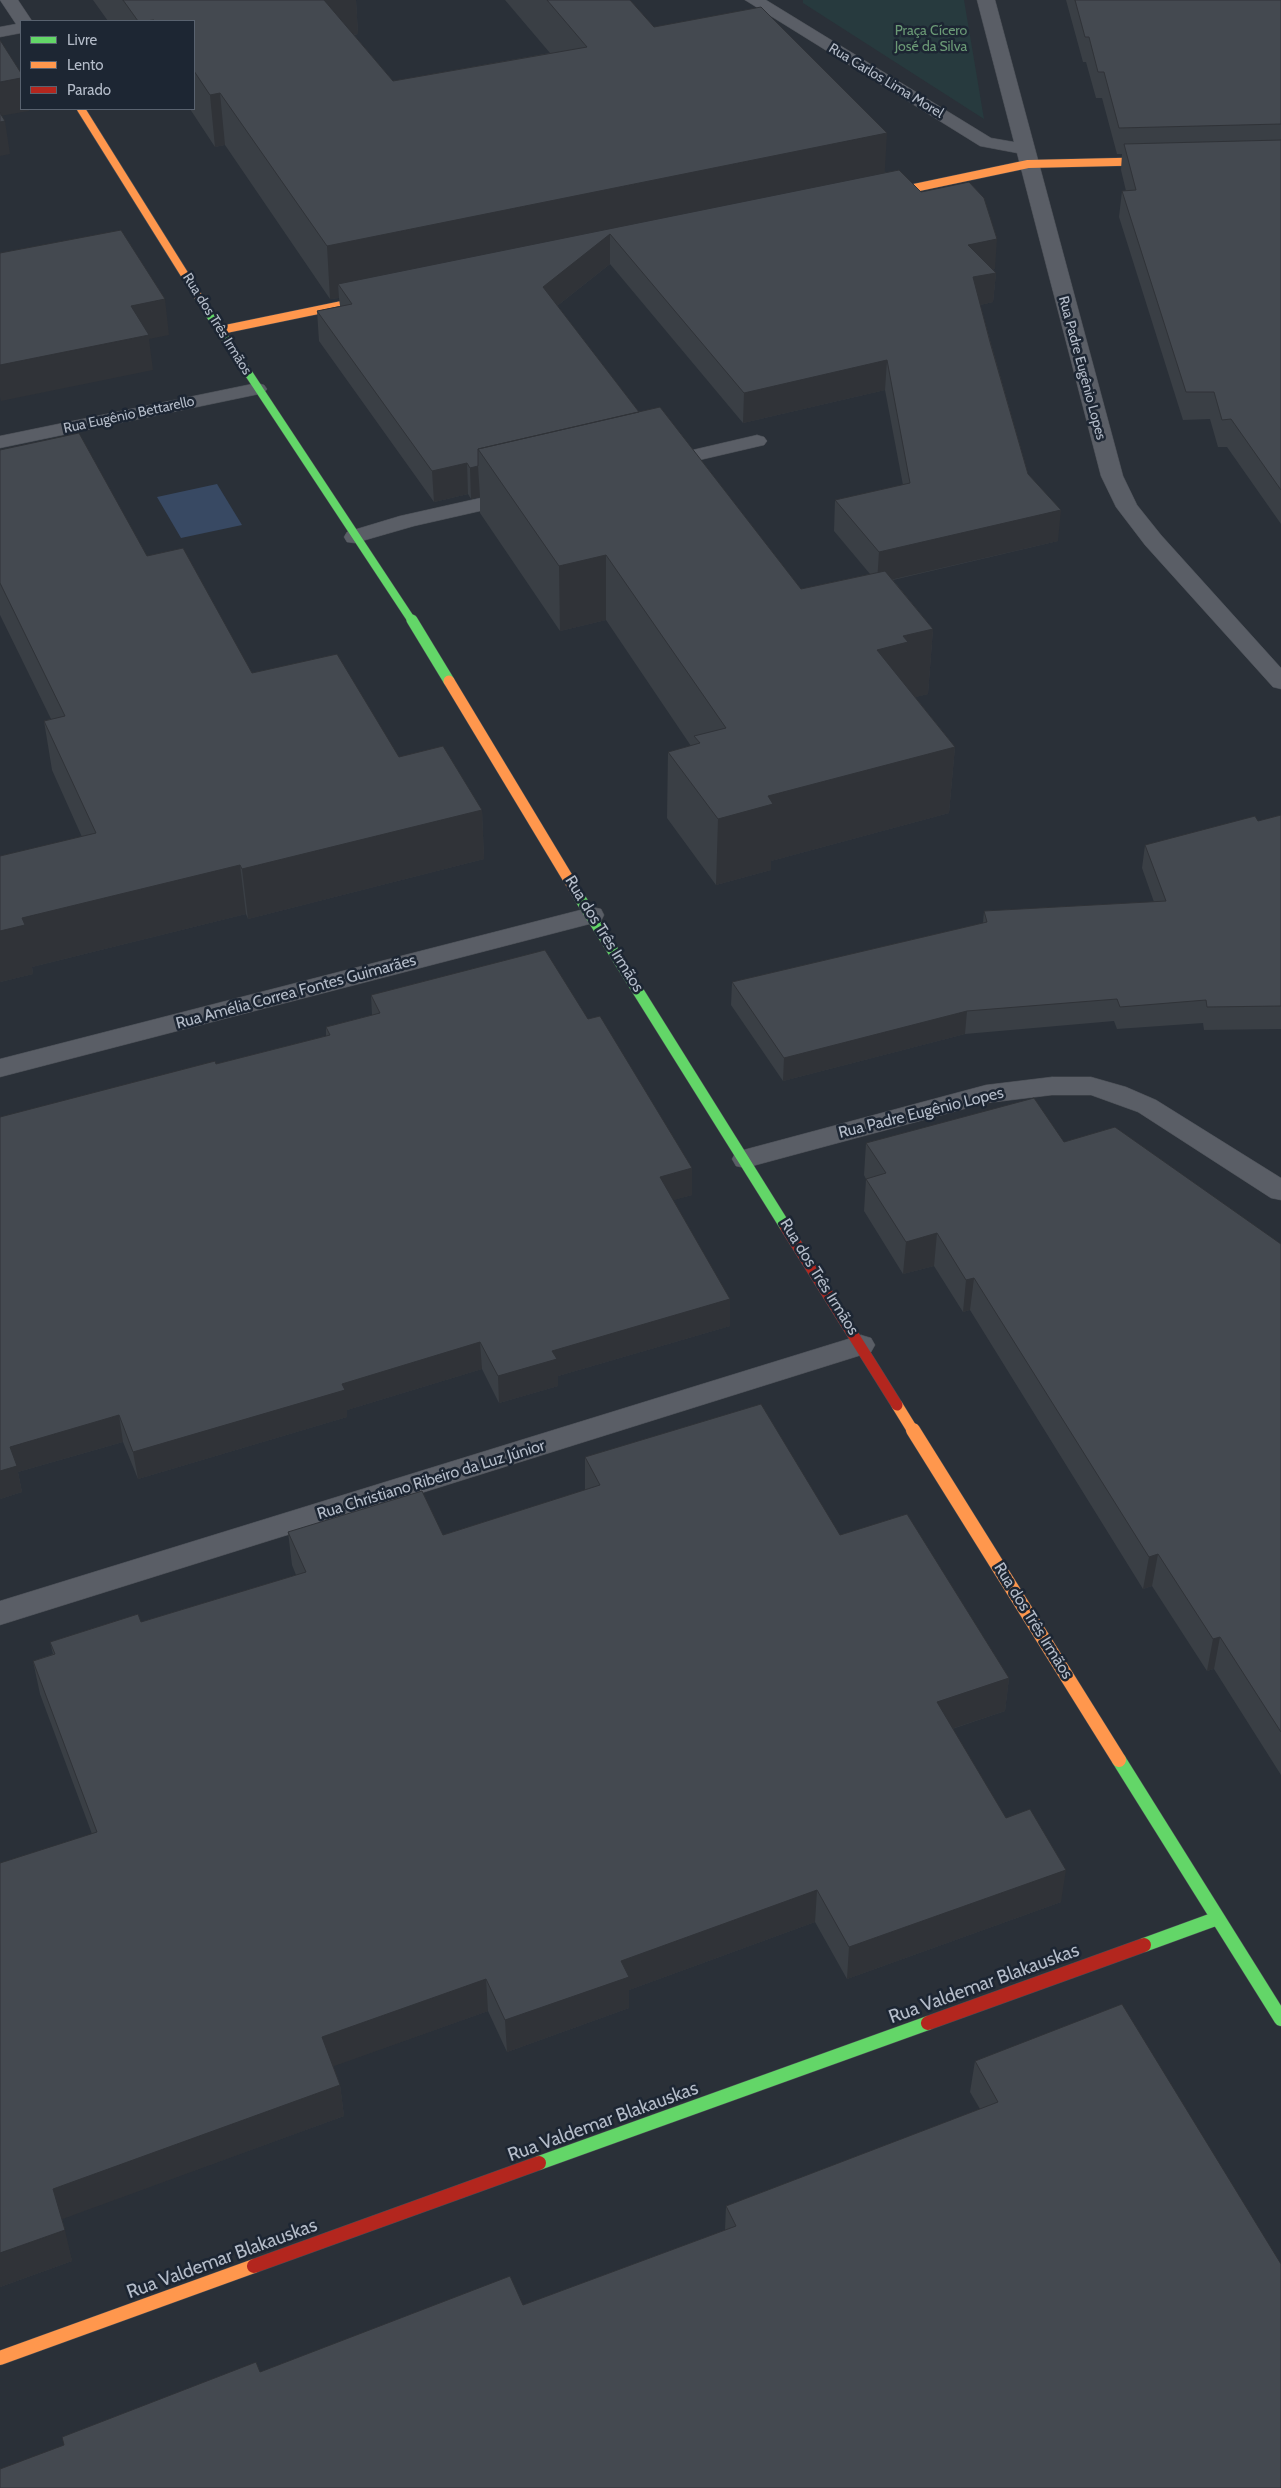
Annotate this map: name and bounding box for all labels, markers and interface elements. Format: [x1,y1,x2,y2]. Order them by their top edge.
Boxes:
legend [20,20,195,110]
park label: Praça Cícero José da Silva [895,23,967,56]
text: Livre [67,31,97,49]
street label: Rua Carlos Lima Morel [826,40,946,122]
text: Lento [67,56,104,74]
text: Parado [67,81,111,99]
street label: Rua dos Três Irmãos [179,270,255,378]
street label: Rua Padre Eugênio Lopes [1055,294,1109,442]
street label: Rua Eugênio Bettarello [62,393,196,437]
street label: Rua dos Três Irmãos [560,872,648,996]
street label: Rua Amélia Correa Fontes Guimarães [174,951,418,1033]
street label: Rua Padre Eugênio Lopes [836,1083,1006,1143]
street label: Rua dos Três Irmãos [775,1215,863,1339]
street label: Rua Christiano Ribeiro da Luz Júnior [315,1436,547,1524]
street label: Rua dos Três Irmãos [989,1559,1077,1683]
street label: Rua Valdemar Blakauskas [886,1939,1082,2029]
street label: Rua Valdemar Blakauskas [505,2077,701,2167]
street label: Rua Valdemar Blakauskas [124,2214,320,2304]

